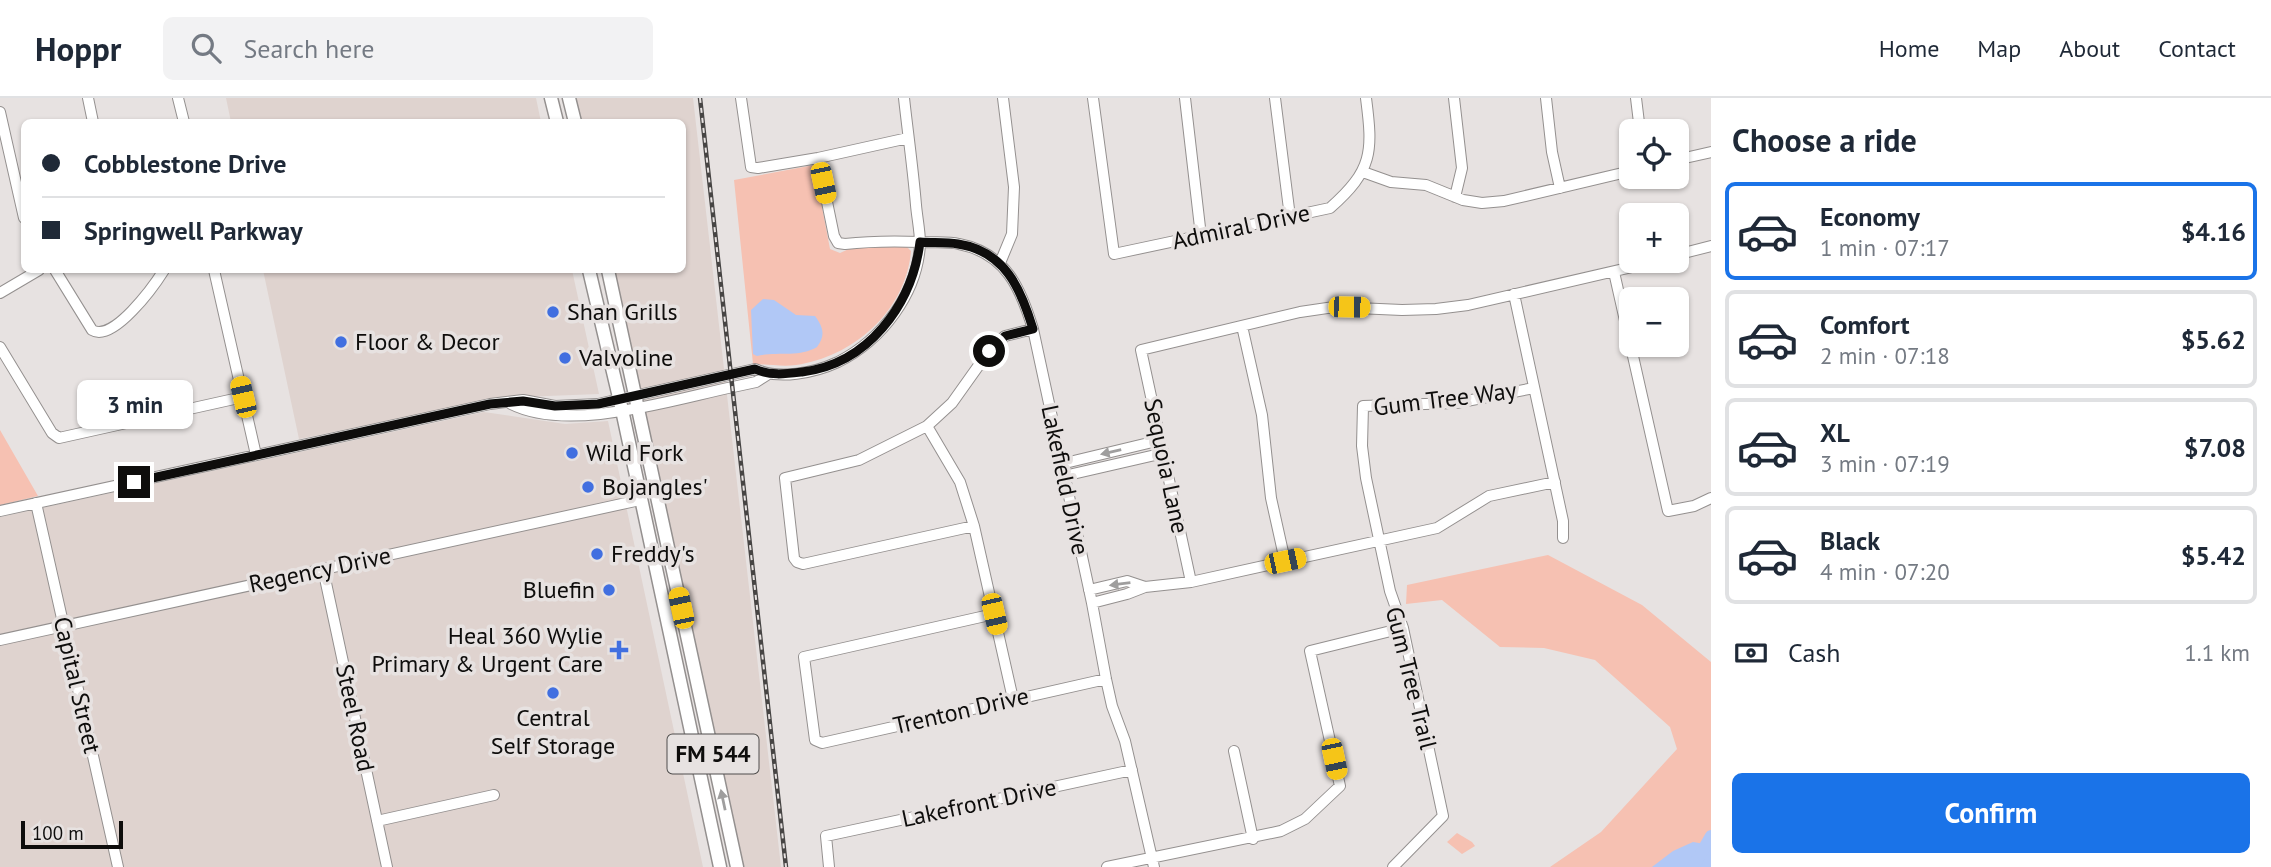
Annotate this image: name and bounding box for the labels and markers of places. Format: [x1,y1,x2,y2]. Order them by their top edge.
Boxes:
place label: Shan Grills [567,296,678,327]
marker: Shan Grills [545,304,561,320]
place label: Floor & Decor [355,326,500,357]
marker: Floor & Decor [333,334,349,350]
place label: Valvoline [578,342,673,373]
marker: Valvoline [557,350,573,366]
place label: Wild Fork [586,437,684,468]
marker: Wild Fork [564,445,580,461]
place label: Bojangles' [602,471,708,502]
marker: Bojangles' [580,479,596,495]
place label: Freddy's [611,538,695,569]
marker: Freddy's [589,546,605,562]
place label: Bluefin [523,574,595,605]
marker: Bluefin [601,582,617,598]
place label: Heal 360 Wylie Primary & Urgent Care [371,620,603,679]
marker: Heal 360 Wylie Primary & Urgent Care [609,640,629,660]
marker: Central Self Storage [545,685,561,701]
place label: Central Self Storage [491,702,615,761]

